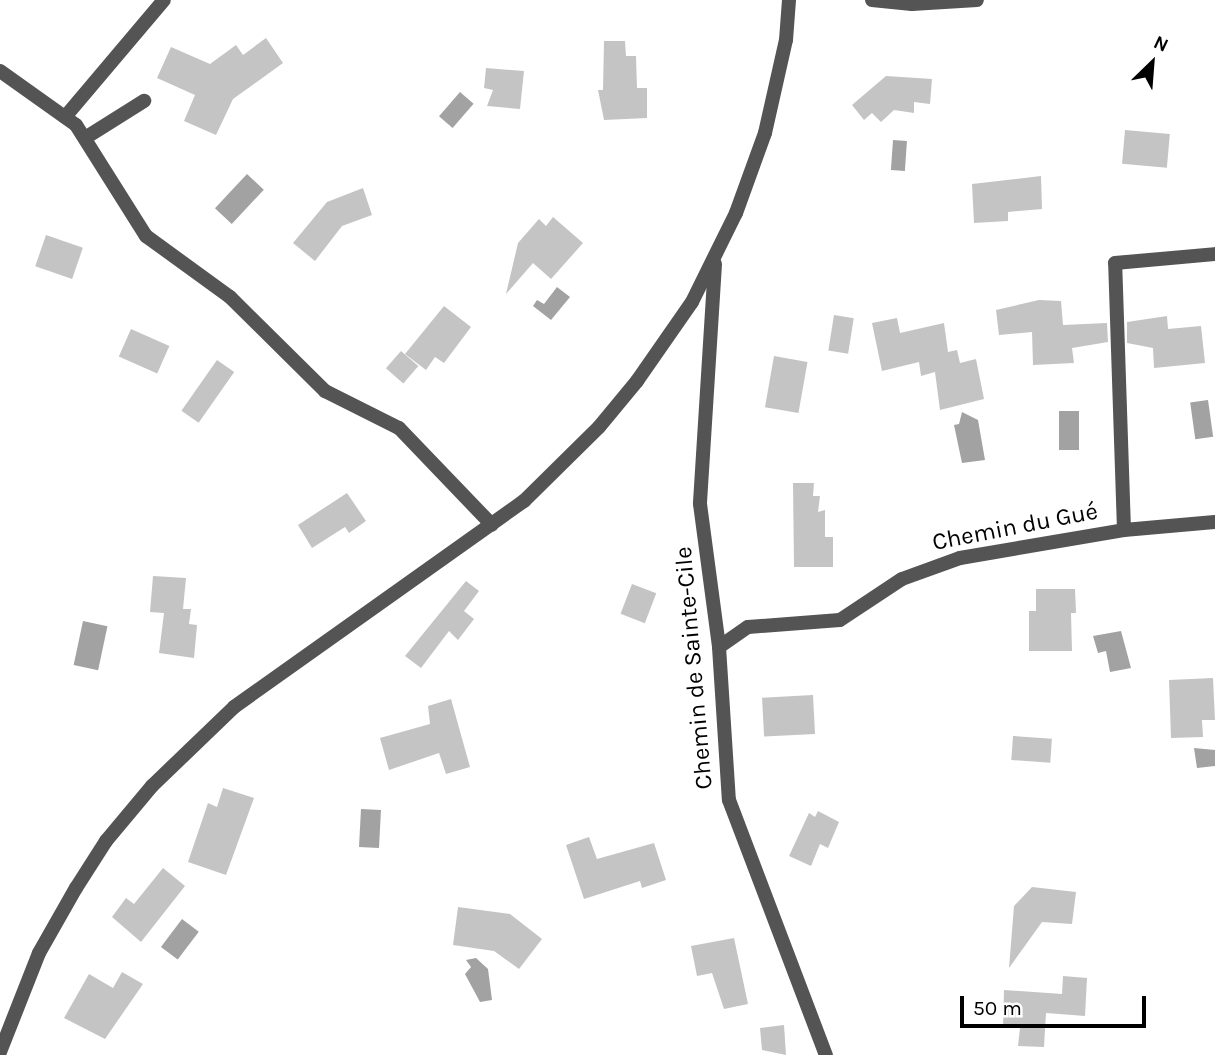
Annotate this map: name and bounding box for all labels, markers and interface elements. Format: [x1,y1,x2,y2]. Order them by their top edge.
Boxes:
north arrow [1117,28,1187,98]
text: N [1150,31,1172,57]
street label: Chemin du Gué [930,497,1100,557]
street label: Chemin de Sainte-Cile [669,545,719,791]
scale bar [963,982,1148,1026]
text: 50 m [973,996,1022,1020]

